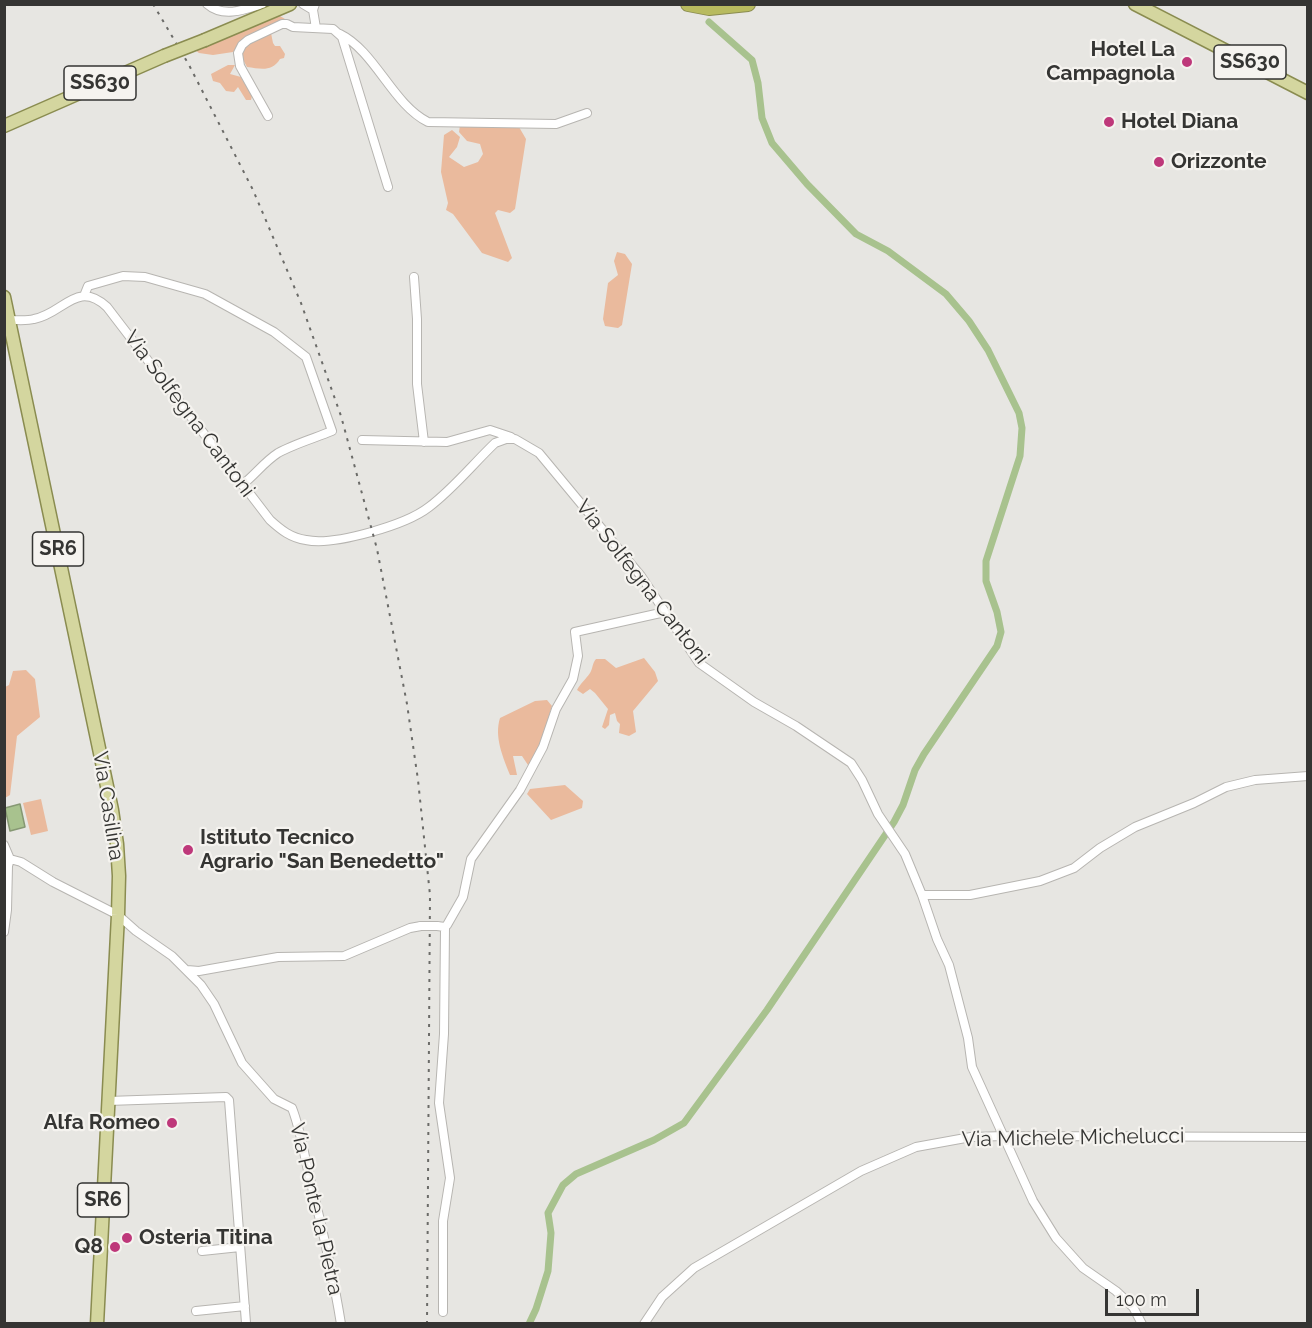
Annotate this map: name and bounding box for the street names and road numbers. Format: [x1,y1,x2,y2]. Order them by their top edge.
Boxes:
road number: SS630 [1214,45,1286,79]
road number: SS630 [64,66,136,100]
street label: Via Solfegna Cantoni [118,326,260,502]
street label: Via Solfegna Cantoni [570,495,714,669]
road number: SR6 [32,532,84,566]
street label: Via Casilina [87,750,129,862]
street label: Via Ponte la Pietra [284,1120,348,1298]
street label: Via Michele Michelucci [961,1123,1185,1153]
road number: SR6 [78,1183,128,1217]

